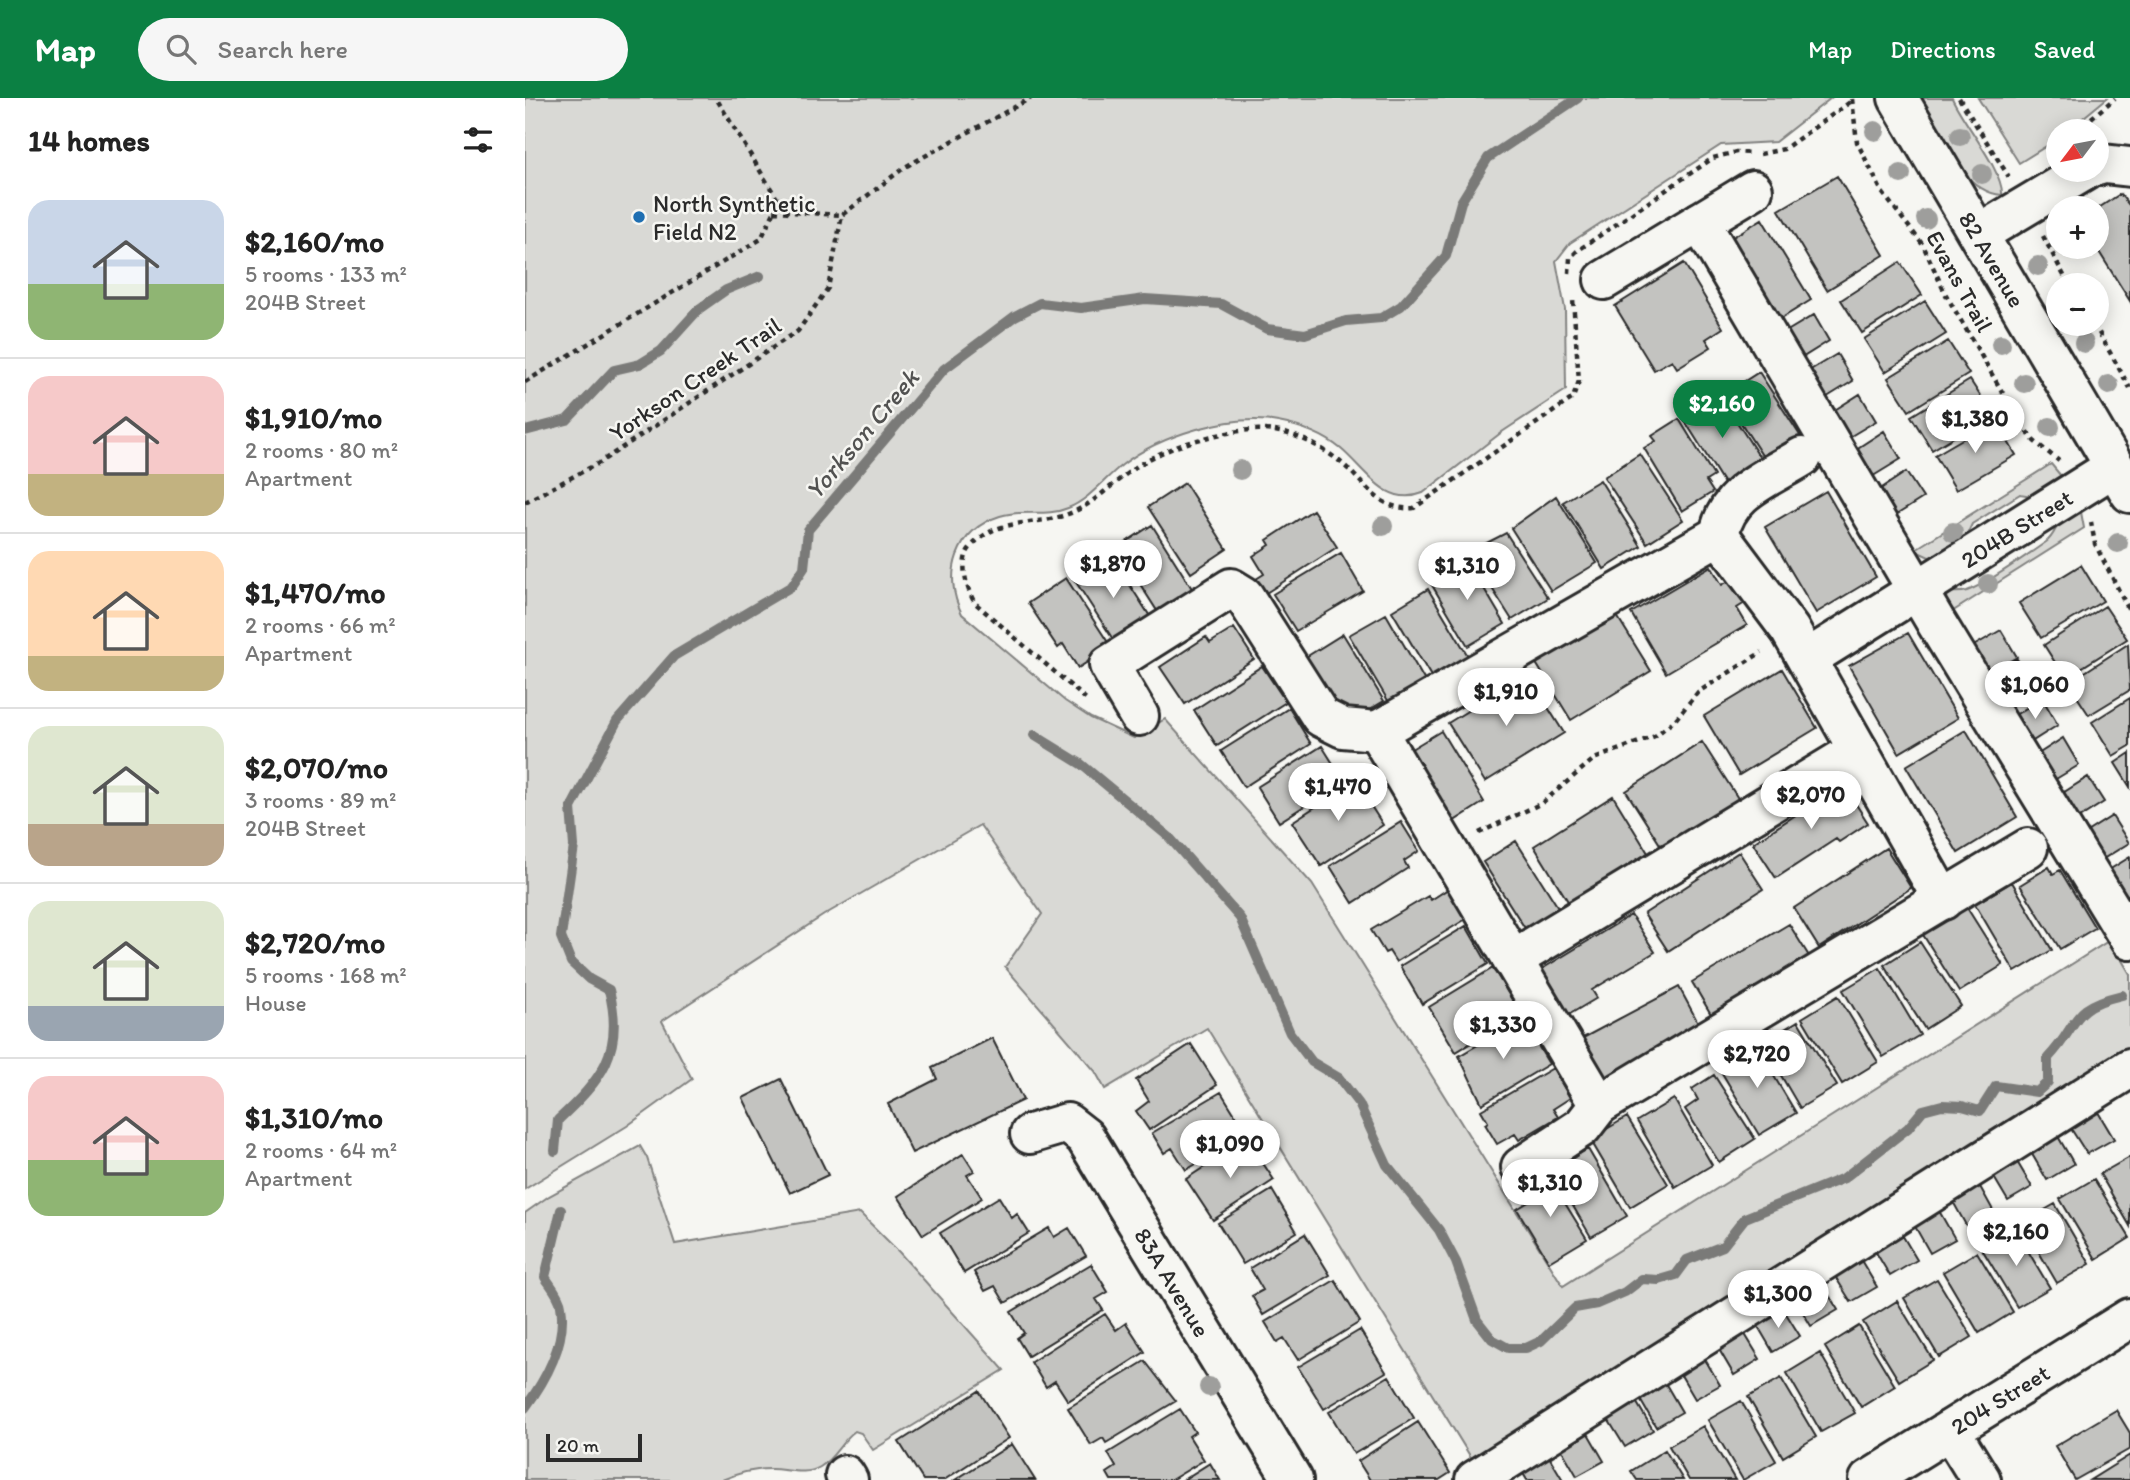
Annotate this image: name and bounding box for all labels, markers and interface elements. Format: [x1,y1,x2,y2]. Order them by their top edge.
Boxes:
search box [138,18,628,81]
text: Map [35,30,96,69]
icon: search [162,30,200,68]
text: Search here [218,33,348,65]
text: Map [1808,35,1852,64]
text: Directions [1890,35,1996,64]
text: Saved [2034,35,2095,64]
north arrow [2046,119,2109,182]
map controls [2046,119,2109,336]
icon: filters [459,121,497,159]
text: 14 homes [28,122,150,159]
place label: North Synthetic Field N2 [653,189,815,246]
button: + [2046,196,2109,259]
street label: 82 Avenue [1953,206,2032,312]
marker: North Synthetic Field N2 [631,209,647,225]
text: $2,160/mo [245,223,384,260]
street label: Evans Trail [1920,225,2000,337]
icon: home [84,228,168,312]
text: 5 rooms · 133 m² [245,260,407,288]
button: − [2046,273,2109,336]
text: 204B Street [245,288,366,316]
street label: Yorkson Creek Trail [604,311,787,447]
water label: Yorkson Creek [798,361,927,506]
pin: $2,160 [1665,380,1779,440]
text: $2,160 [1689,389,1755,417]
pin: $1,380 [1918,396,2032,455]
text: $1,910/mo [245,399,382,436]
icon: home [84,404,168,488]
text: $1,380 [1941,404,2009,432]
text: 2 rooms · 80 m² [245,436,398,464]
text: Apartment [245,464,352,492]
street label: 204B Street [1955,482,2078,574]
pin: $1,870 [1056,540,1170,600]
pin: $1,310 [1410,542,1524,602]
text: $1,870 [1080,549,1146,577]
text: $1,310 [1434,551,1500,579]
text: $1,470/mo [245,574,386,611]
icon: home [84,579,168,663]
text: 2 rooms · 66 m² [245,611,396,639]
text: Apartment [245,639,352,667]
pin: $1,060 [1978,662,2092,721]
pin: $1,910 [1449,668,1563,728]
text: $1,060 [2001,670,2069,698]
text: $1,910 [1474,677,1538,705]
text: $2,070/mo [245,749,388,786]
icon: home [84,754,168,838]
pin: $1,470 [1281,764,1395,823]
text: $1,470 [1304,772,1372,800]
pin: $2,070 [1754,772,1868,831]
text: $2,070 [1777,780,1845,808]
text: 3 rooms · 89 m² [245,786,396,814]
text: 204B Street [245,814,366,842]
text: $2,720/mo [245,924,385,961]
icon: home [84,929,168,1013]
text: 5 rooms · 168 m² [245,961,407,989]
text: House [245,989,307,1017]
pin: $1,330 [1446,1002,1560,1061]
text: $1,330 [1469,1010,1537,1038]
pin: $2,720 [1700,1030,1814,1090]
text: $2,720 [1724,1039,1790,1067]
text: $1,310/mo [245,1099,383,1136]
icon: home [84,1104,168,1188]
pin: $1,090 [1173,1121,1287,1180]
text: $1,090 [1196,1129,1264,1157]
text: 2 rooms · 64 m² [245,1136,397,1164]
pin: $1,310 [1493,1160,1607,1219]
text: Apartment [245,1164,352,1192]
text: $1,310 [1517,1168,1583,1196]
pin: $2,160 [1959,1208,2073,1268]
text: $2,160 [1983,1217,2049,1245]
street label: 83A Avenue [1129,1222,1217,1342]
pin: $1,300 [1721,1270,1835,1330]
text: $1,300 [1744,1279,1812,1307]
street label: 204 Street [1945,1357,2055,1440]
scale bar [546,1431,642,1463]
text: 20 m [557,1434,599,1457]

